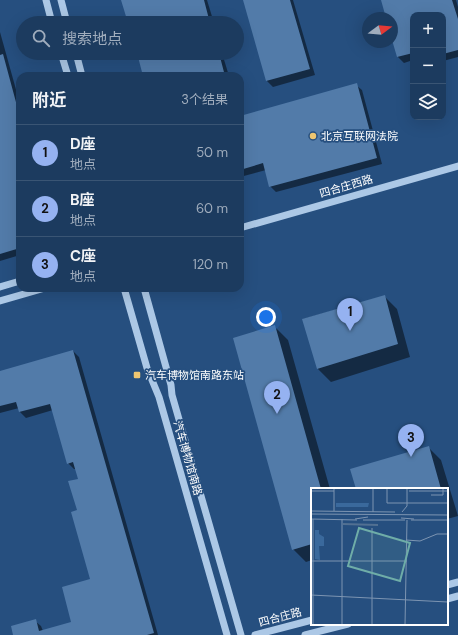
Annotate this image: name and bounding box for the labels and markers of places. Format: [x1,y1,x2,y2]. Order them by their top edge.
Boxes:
place label: 北京互联网法院 [321,129,398,143]
marker: 北京互联网法院 [308,131,318,141]
pin: 1 [337,298,363,331]
place label: 汽车博物馆南路东站 [145,368,244,382]
marker: 汽车博物馆南路东站 [132,370,142,380]
pin: 2 [264,381,290,414]
pin: 3 [398,424,424,457]

